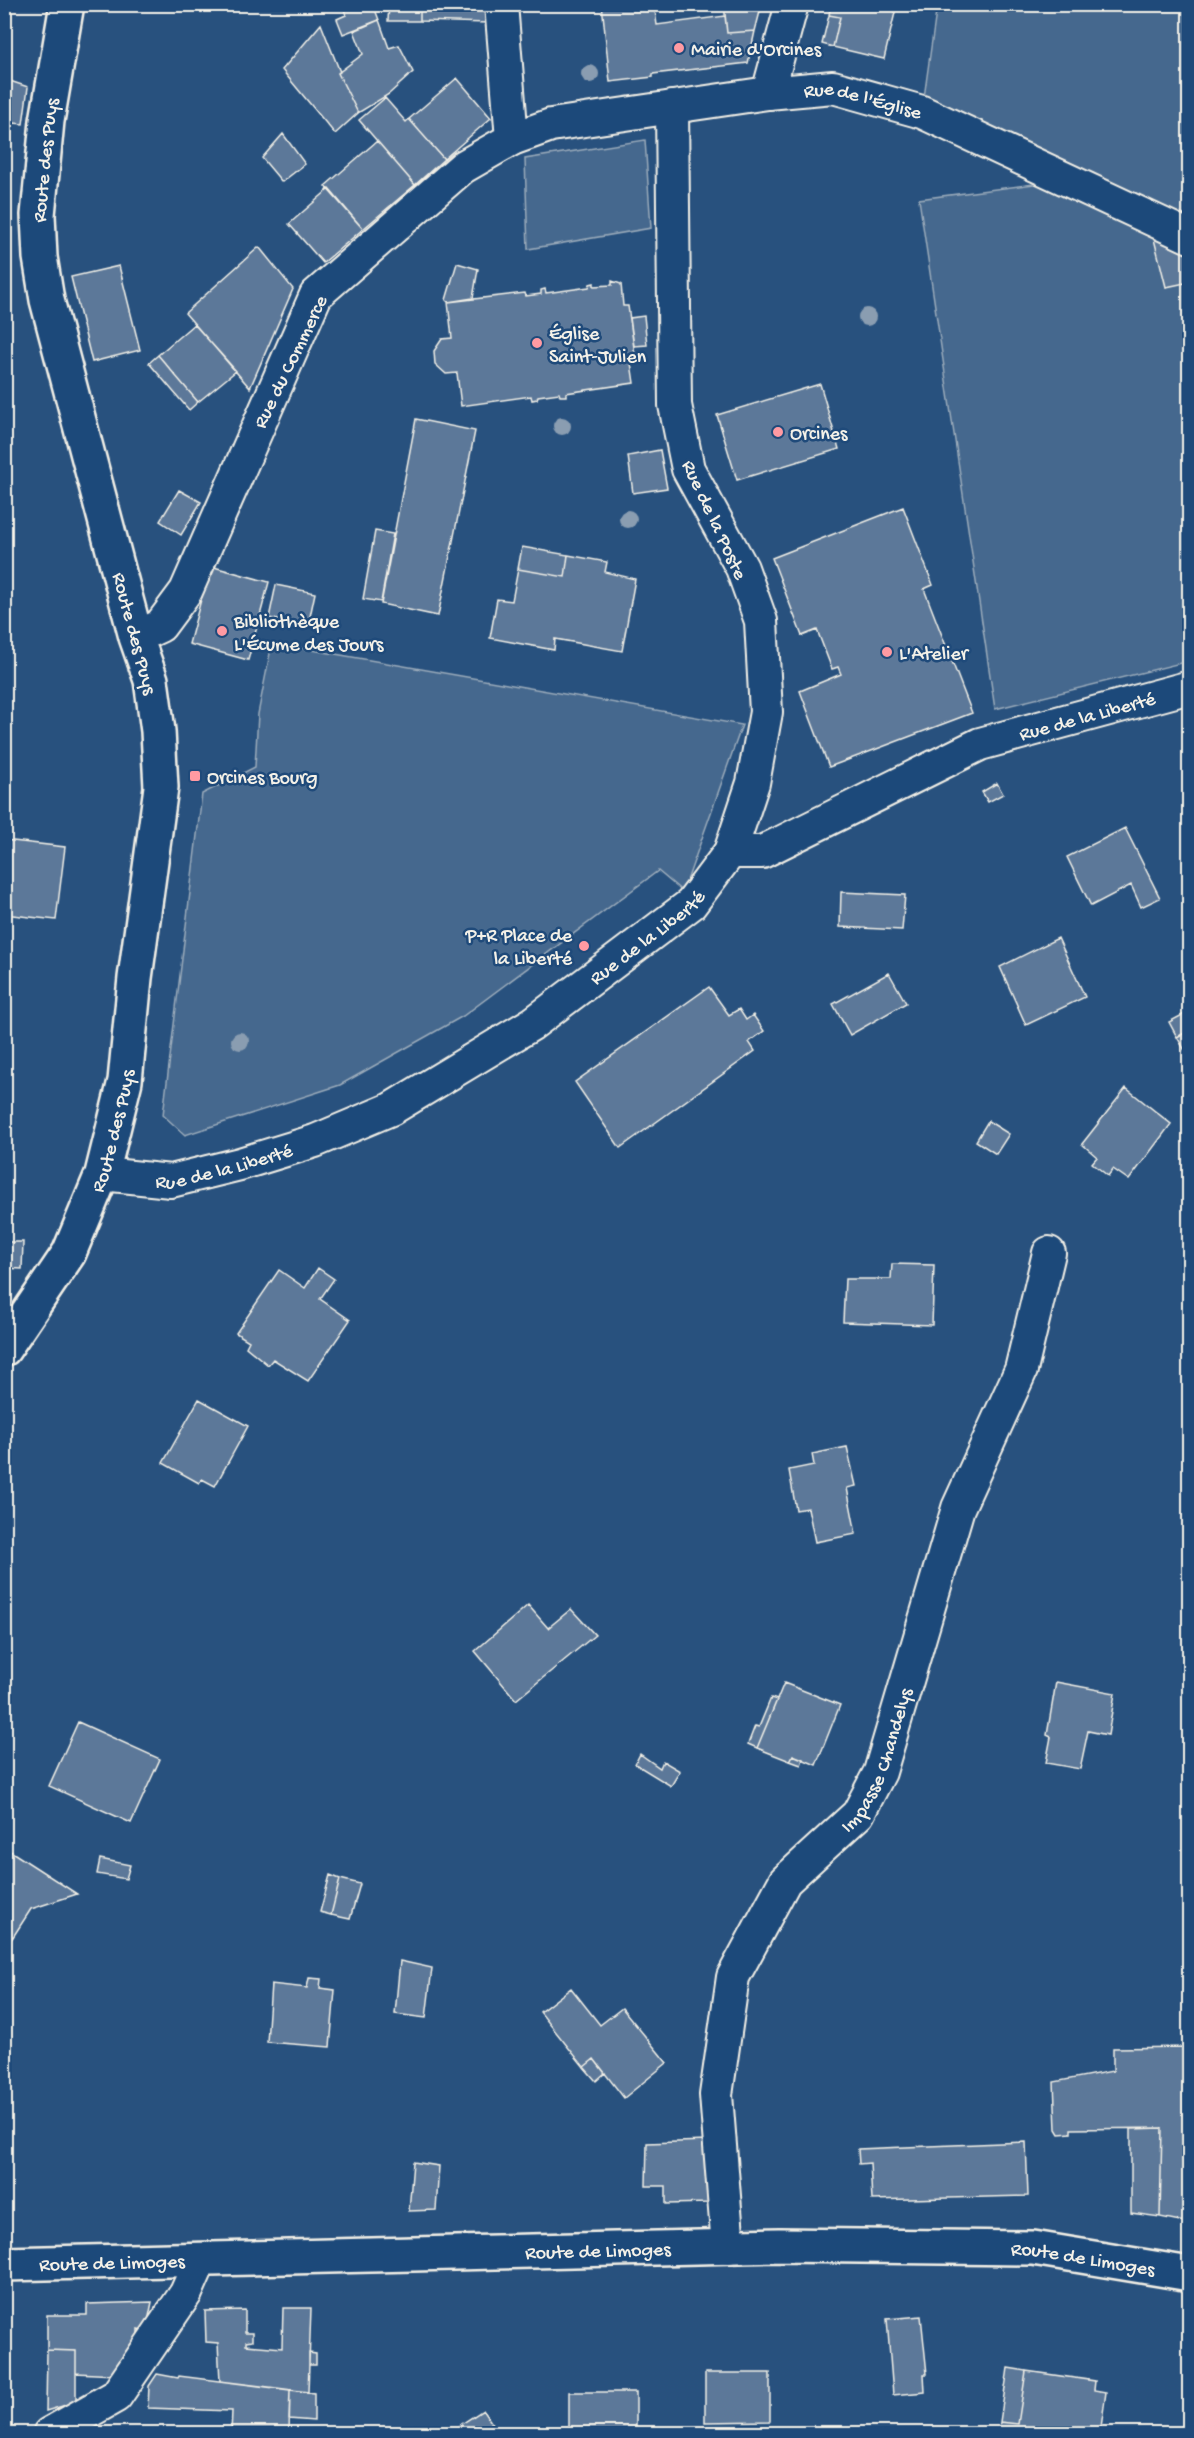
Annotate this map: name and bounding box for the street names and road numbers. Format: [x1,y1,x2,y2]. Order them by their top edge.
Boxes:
street label: Rue de l'Église [803,79,924,127]
street label: Route des Puys [30,96,66,223]
street label: Rue du Commerce [250,292,335,433]
street label: Rue de la Poste [675,457,751,585]
street label: Route des Puys [105,570,160,698]
street label: Rue de la Liberté [1017,689,1159,748]
street label: Rue de la Liberté [586,887,712,991]
street label: Route des Puys [88,1068,141,1197]
street label: Rue de la Liberté [154,1140,296,1196]
street label: Impasse Chandelys [837,1685,919,1839]
street label: Route de Limoges [525,2240,672,2266]
street label: Route de Limoges [1011,2240,1157,2283]
street label: Route de Limoges [39,2252,186,2278]

